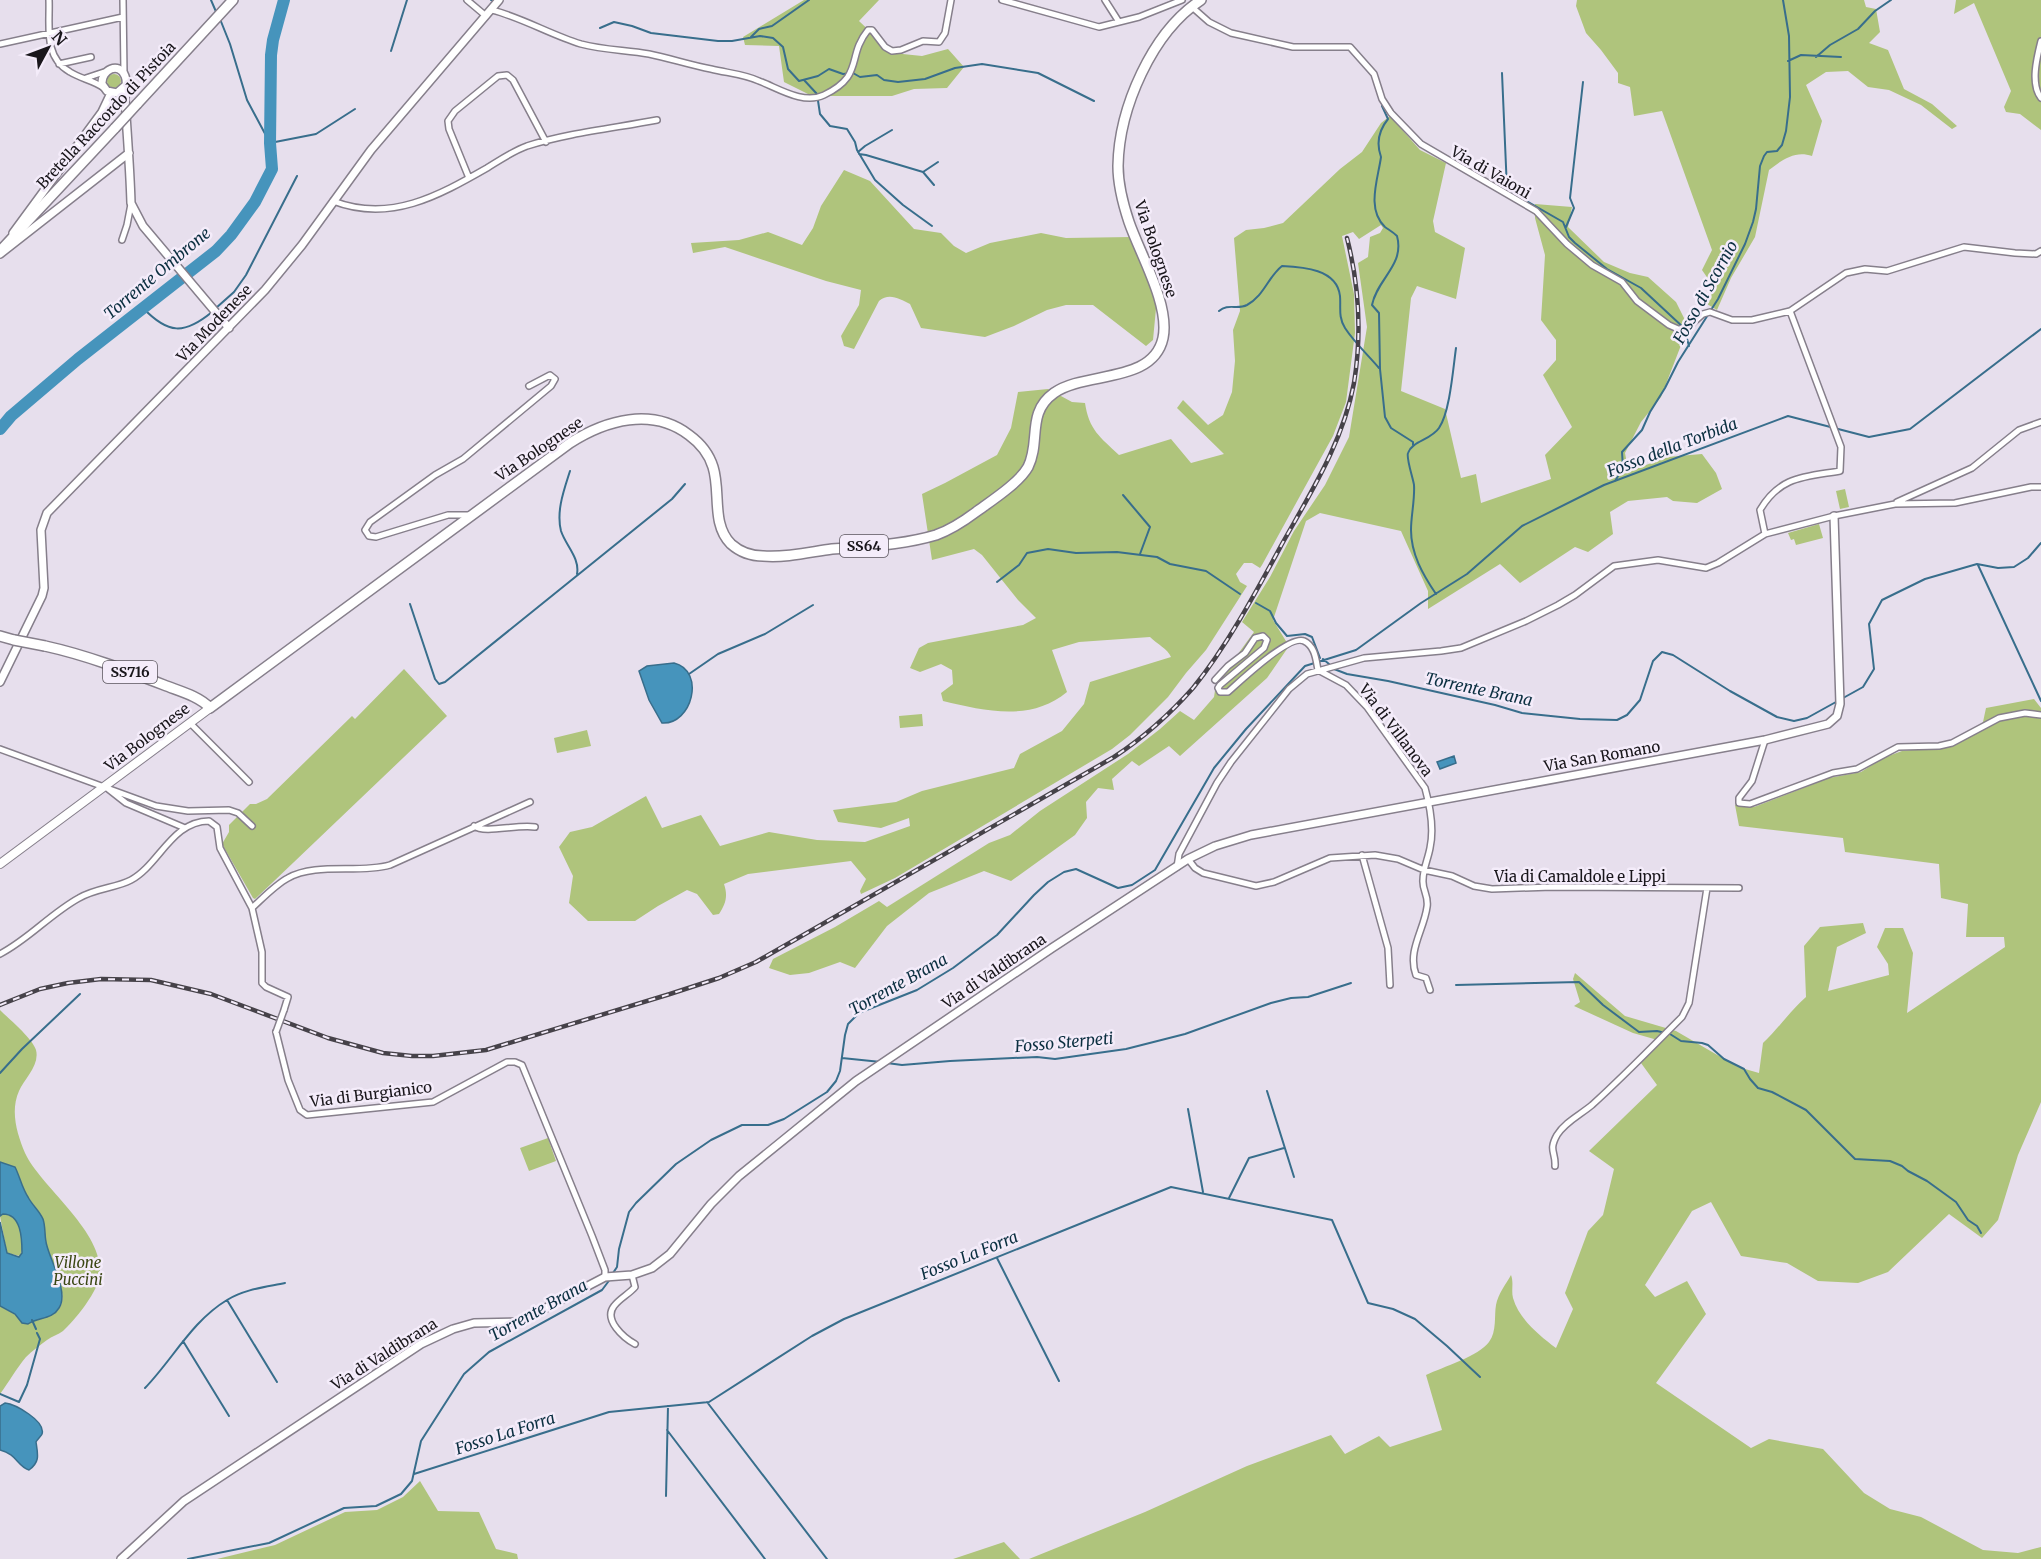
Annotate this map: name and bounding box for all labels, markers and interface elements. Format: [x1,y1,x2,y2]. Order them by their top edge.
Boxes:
north arrow [18,18,78,78]
text: N [48,27,71,50]
street label: Bretella Raccordo di Pistoia [33,37,179,193]
street label: Via di Vaioni [1447,141,1535,203]
street label: Via Bolognese [1130,197,1182,300]
water label: Torrente Ombrone [100,223,214,323]
water label: Fosso di Scornio [1668,237,1742,348]
street label: Via Modenese [172,280,256,366]
street label: Via Bolognese [491,413,586,486]
water label: Fosso della Torbida [1603,413,1740,481]
road number: SS64 [840,535,888,557]
road number: SS716 [103,661,157,683]
water label: Torrente Brana [1423,668,1535,710]
street label: Via di Villanova [1354,679,1437,780]
street label: Via Bolognese [100,699,193,776]
street label: Via San Romano [1541,736,1662,776]
street label: Via di Camaldole e Lippi [1493,867,1666,886]
street label: Via di Valdibrana [938,929,1050,1013]
water label: Torrente Brana [845,949,951,1019]
water label: Fosso Sterpeti [1013,1028,1114,1056]
street label: Via di Burgianico [308,1077,433,1111]
water label: Fosso La Forra [916,1226,1021,1284]
park label: Villone Puccini [53,1253,103,1289]
water label: Torrente Brana [485,1275,591,1345]
street label: Via di Valdibrana [327,1314,440,1395]
water label: Fosso La Forra [452,1407,557,1459]

